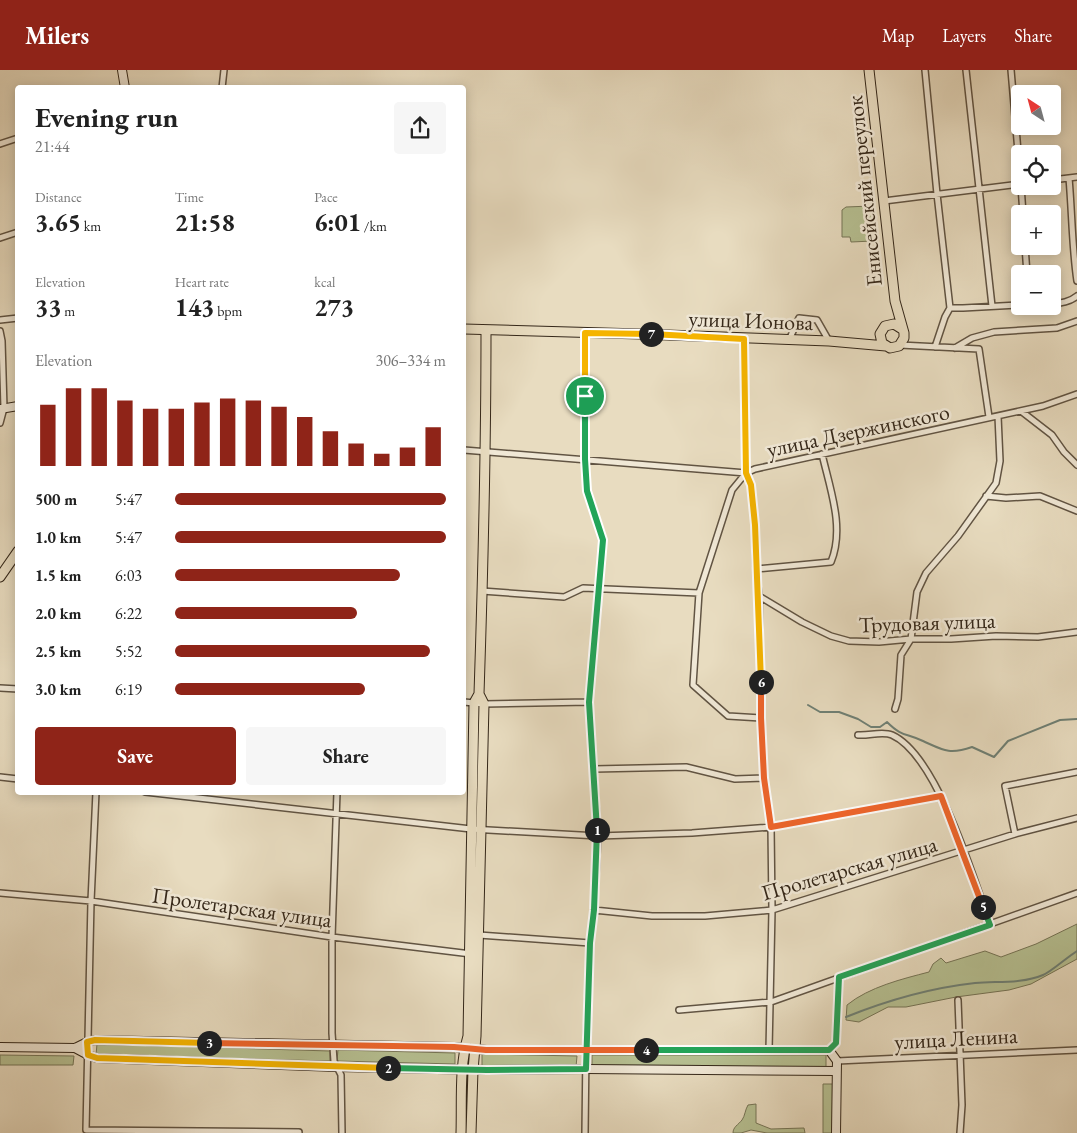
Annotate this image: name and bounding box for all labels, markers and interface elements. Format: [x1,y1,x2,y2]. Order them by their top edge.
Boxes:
text: Milers [25,20,89,51]
text: Map [882,24,914,47]
text: Layers [942,24,986,47]
text: Share [1014,24,1052,47]
north arrow [1011,85,1061,135]
map controls [1011,85,1061,315]
street label: Енисейский переулок [840,94,889,288]
text: Evening run [35,99,178,135]
button: share [394,102,446,154]
text: 21:44 [35,136,70,157]
button: locate [1011,145,1061,195]
text: Distance [35,188,82,206]
text: Time [175,188,204,206]
text: Pace [314,188,338,206]
button: + [1011,205,1061,255]
text: 3.65 [35,206,81,238]
text: 21:58 [175,206,235,238]
text: 6:01 [314,206,361,238]
text: km [81,217,101,235]
text: /km [361,217,387,235]
button: − [1011,265,1061,315]
text: Elevation [35,273,85,291]
text: Heart rate [175,273,229,291]
text: kcal [314,273,335,291]
text: 33 [35,291,61,323]
text: 143 [175,291,214,323]
text: 273 [314,291,354,323]
text: m [61,302,75,320]
text: bpm [214,302,243,320]
street label: улица Ионова [688,304,814,337]
pin: 7 [638,322,664,346]
text: 7 [648,325,655,343]
text: Elevation [35,350,93,371]
text: 306–334 m [375,350,446,371]
pin [564,375,606,417]
icon: arrive [571,382,599,410]
street label: улица Дзержинского [764,397,952,464]
text: 500 m [35,489,77,510]
text: 5:47 [115,489,142,510]
text: 1.0 km [35,527,81,548]
text: 5:47 [115,527,142,548]
text: 1.5 km [35,565,81,586]
text: 6:03 [115,565,142,586]
text: 2.0 km [35,603,81,624]
text: 6:22 [115,603,142,624]
street label: Трудовая улица [858,606,996,639]
text: 2.5 km [35,641,81,662]
text: 5:52 [115,641,142,662]
pin: 6 [748,670,774,694]
text: 6 [758,673,765,691]
text: 3.0 km [35,679,81,700]
text: 6:19 [115,679,142,700]
button: Save [35,727,236,785]
button: Share [246,727,446,785]
pin: 1 [584,818,610,842]
text: 1 [594,821,601,839]
street label: Пролетарская улица [758,829,941,907]
street label: Пролетарская улица [150,881,334,935]
pin: 5 [970,894,996,920]
text: 5 [980,898,987,916]
street label: улица Ленина [894,1021,1019,1056]
pin: 3 [196,1030,222,1056]
text: 3 [206,1034,213,1052]
pin: 4 [634,1038,658,1062]
text: 4 [643,1041,650,1059]
pin: 2 [376,1056,400,1080]
text: 2 [385,1059,392,1077]

